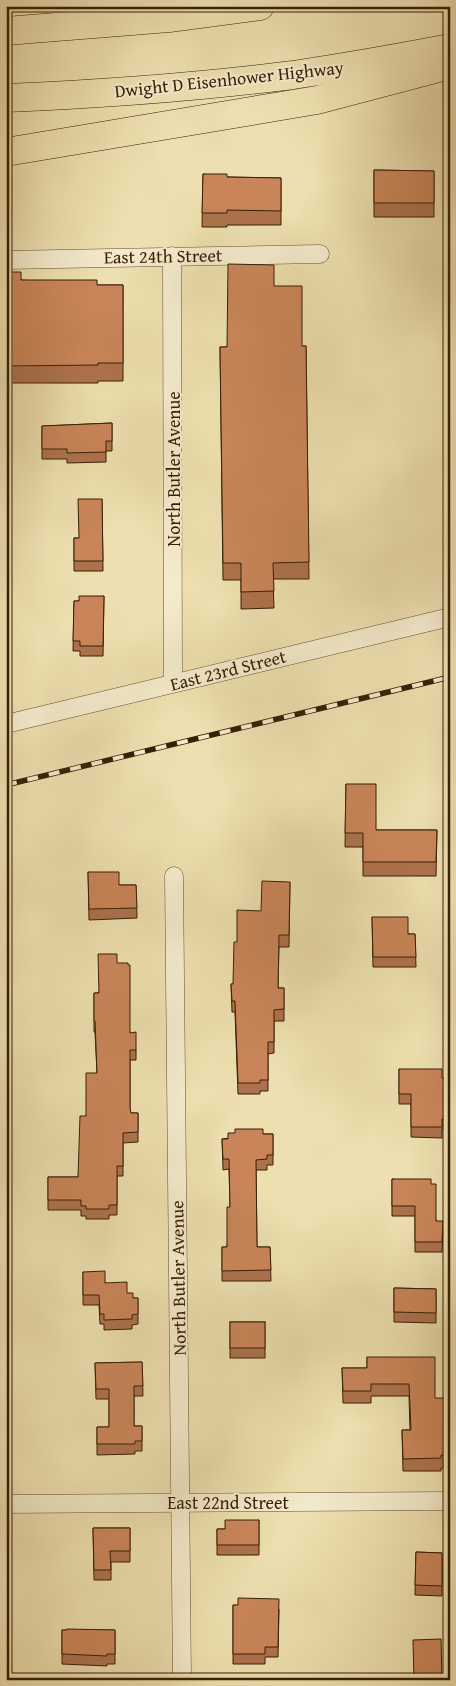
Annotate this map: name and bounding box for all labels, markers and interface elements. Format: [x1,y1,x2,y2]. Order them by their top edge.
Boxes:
street label: Dwight D Eisenhower Highway [113,54,345,104]
street label: East 24th Street [104,241,223,271]
street label: North Butler Avenue [160,391,187,547]
street label: East 23rd Street [167,642,290,697]
street label: North Butler Avenue [163,1200,193,1356]
street label: East 22nd Street [167,1489,289,1516]

